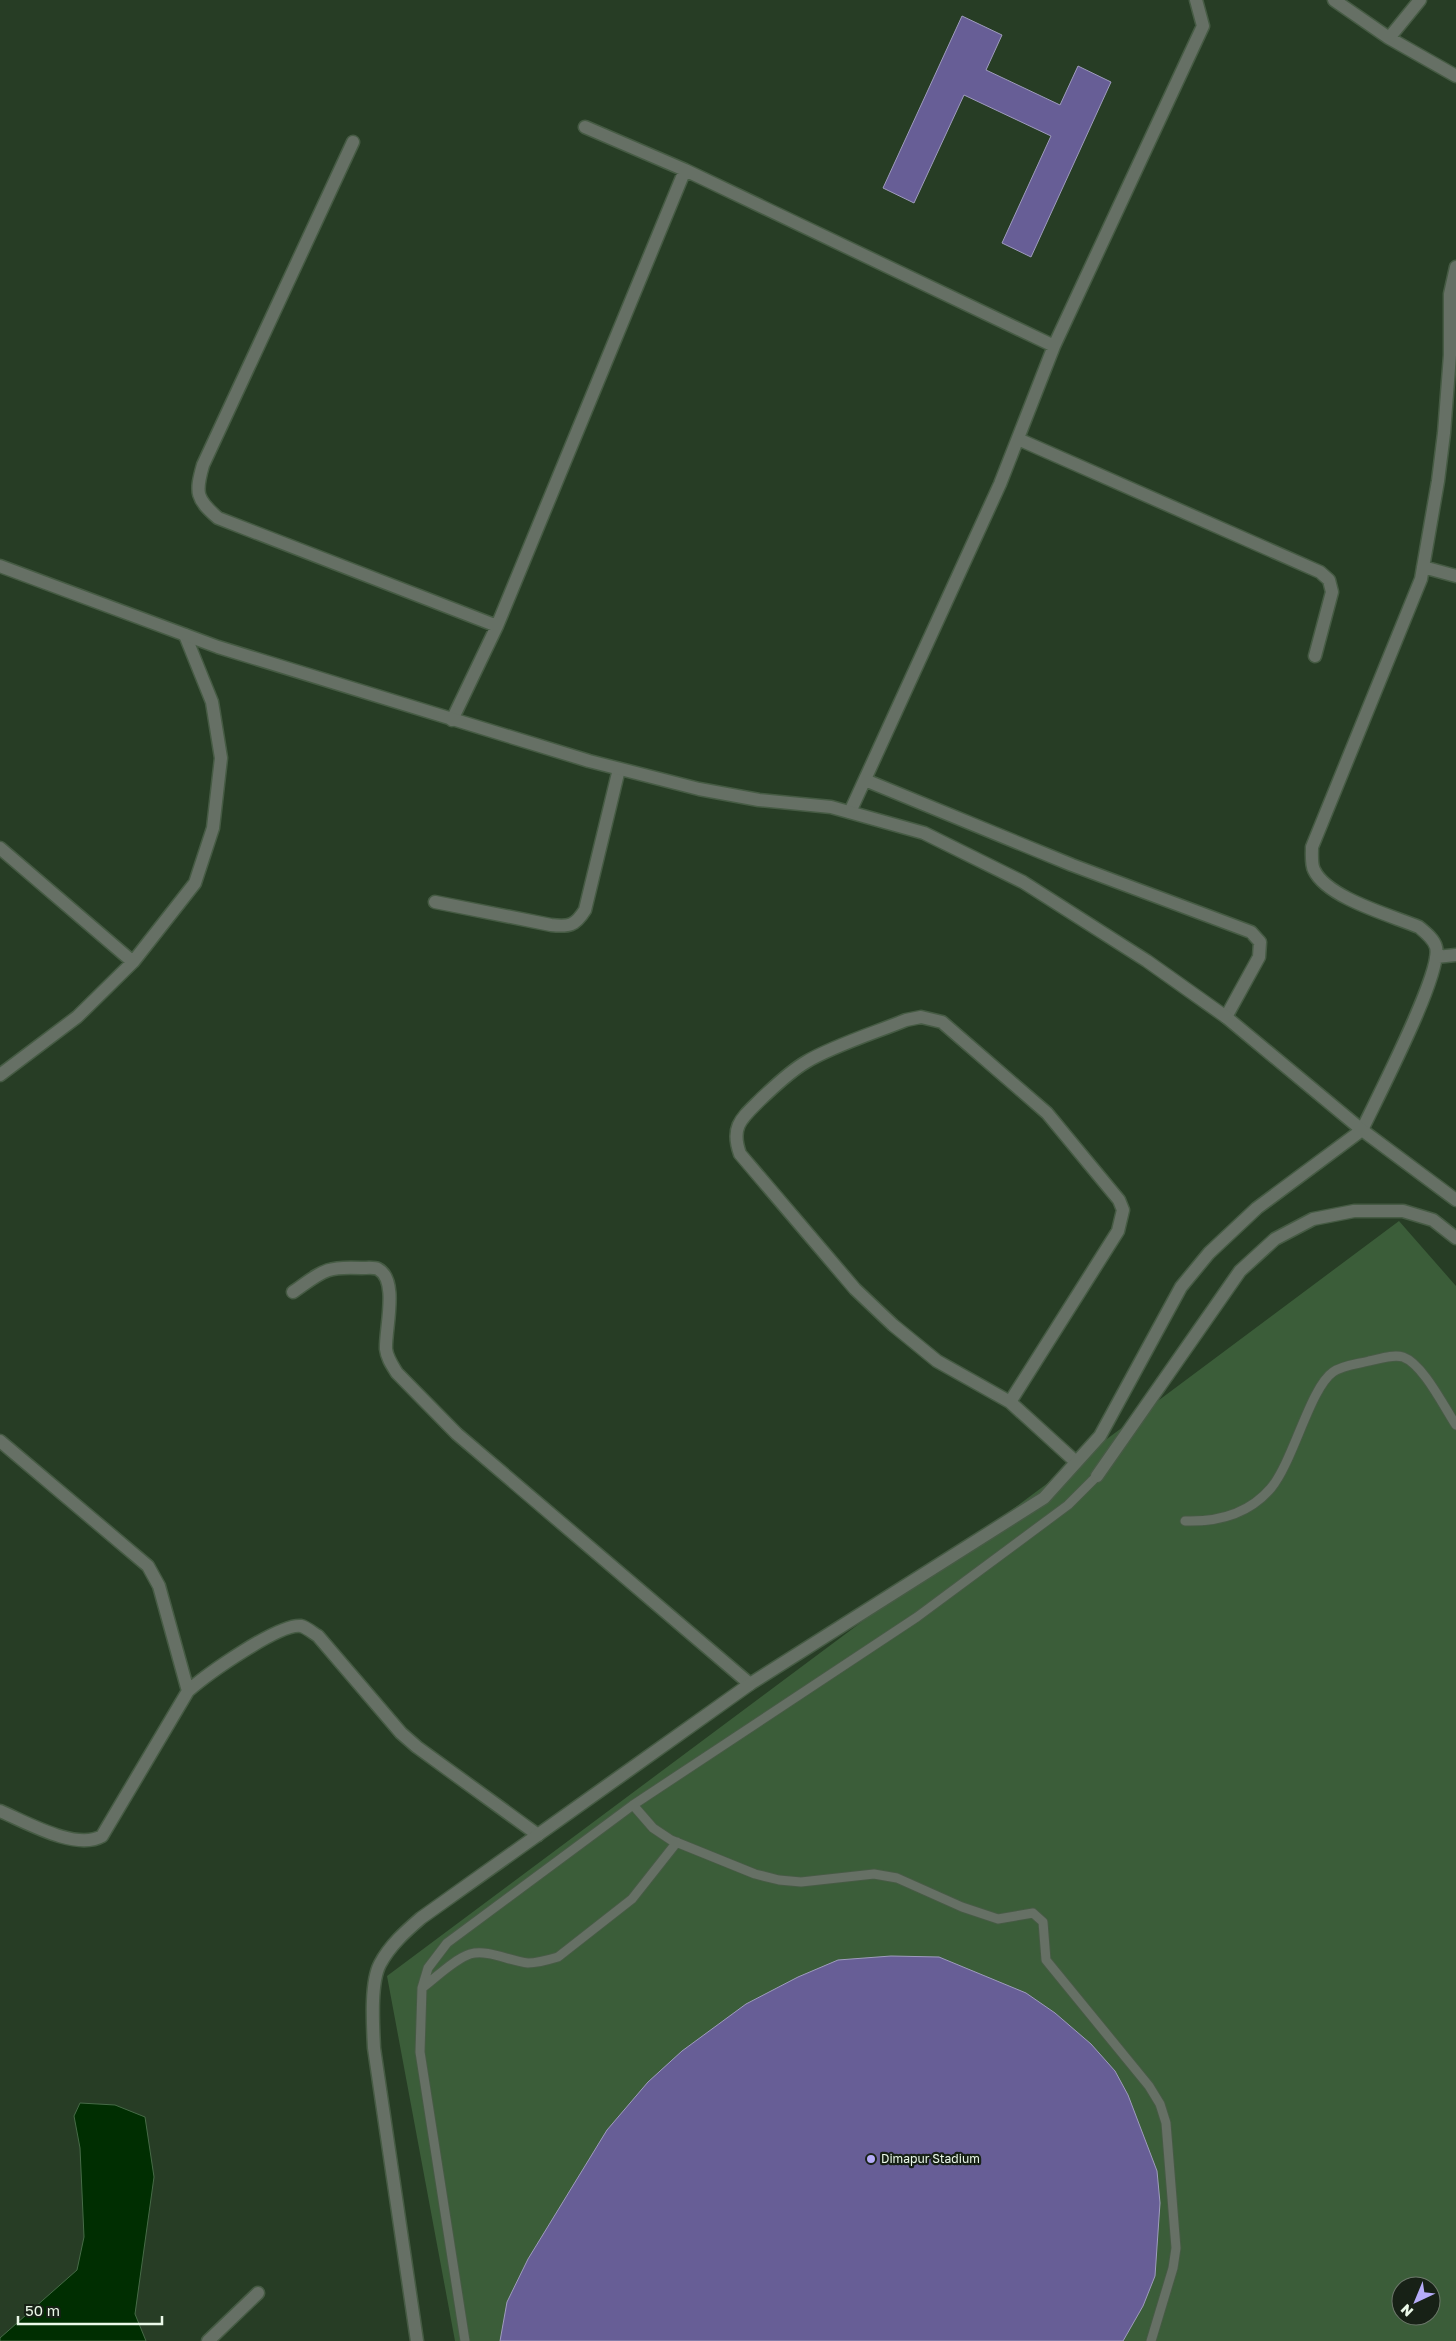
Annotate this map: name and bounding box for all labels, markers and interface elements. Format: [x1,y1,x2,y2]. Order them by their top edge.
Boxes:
place label: Dimapur Stadium [881,2151,980,2166]
marker: Dimapur Stadium [865,2153,877,2165]
north arrow [1391,2276,1441,2326]
scale bar [18,2294,161,2326]
text: 50 m [25,2301,60,2319]
text: N [1397,2301,1416,2321]

